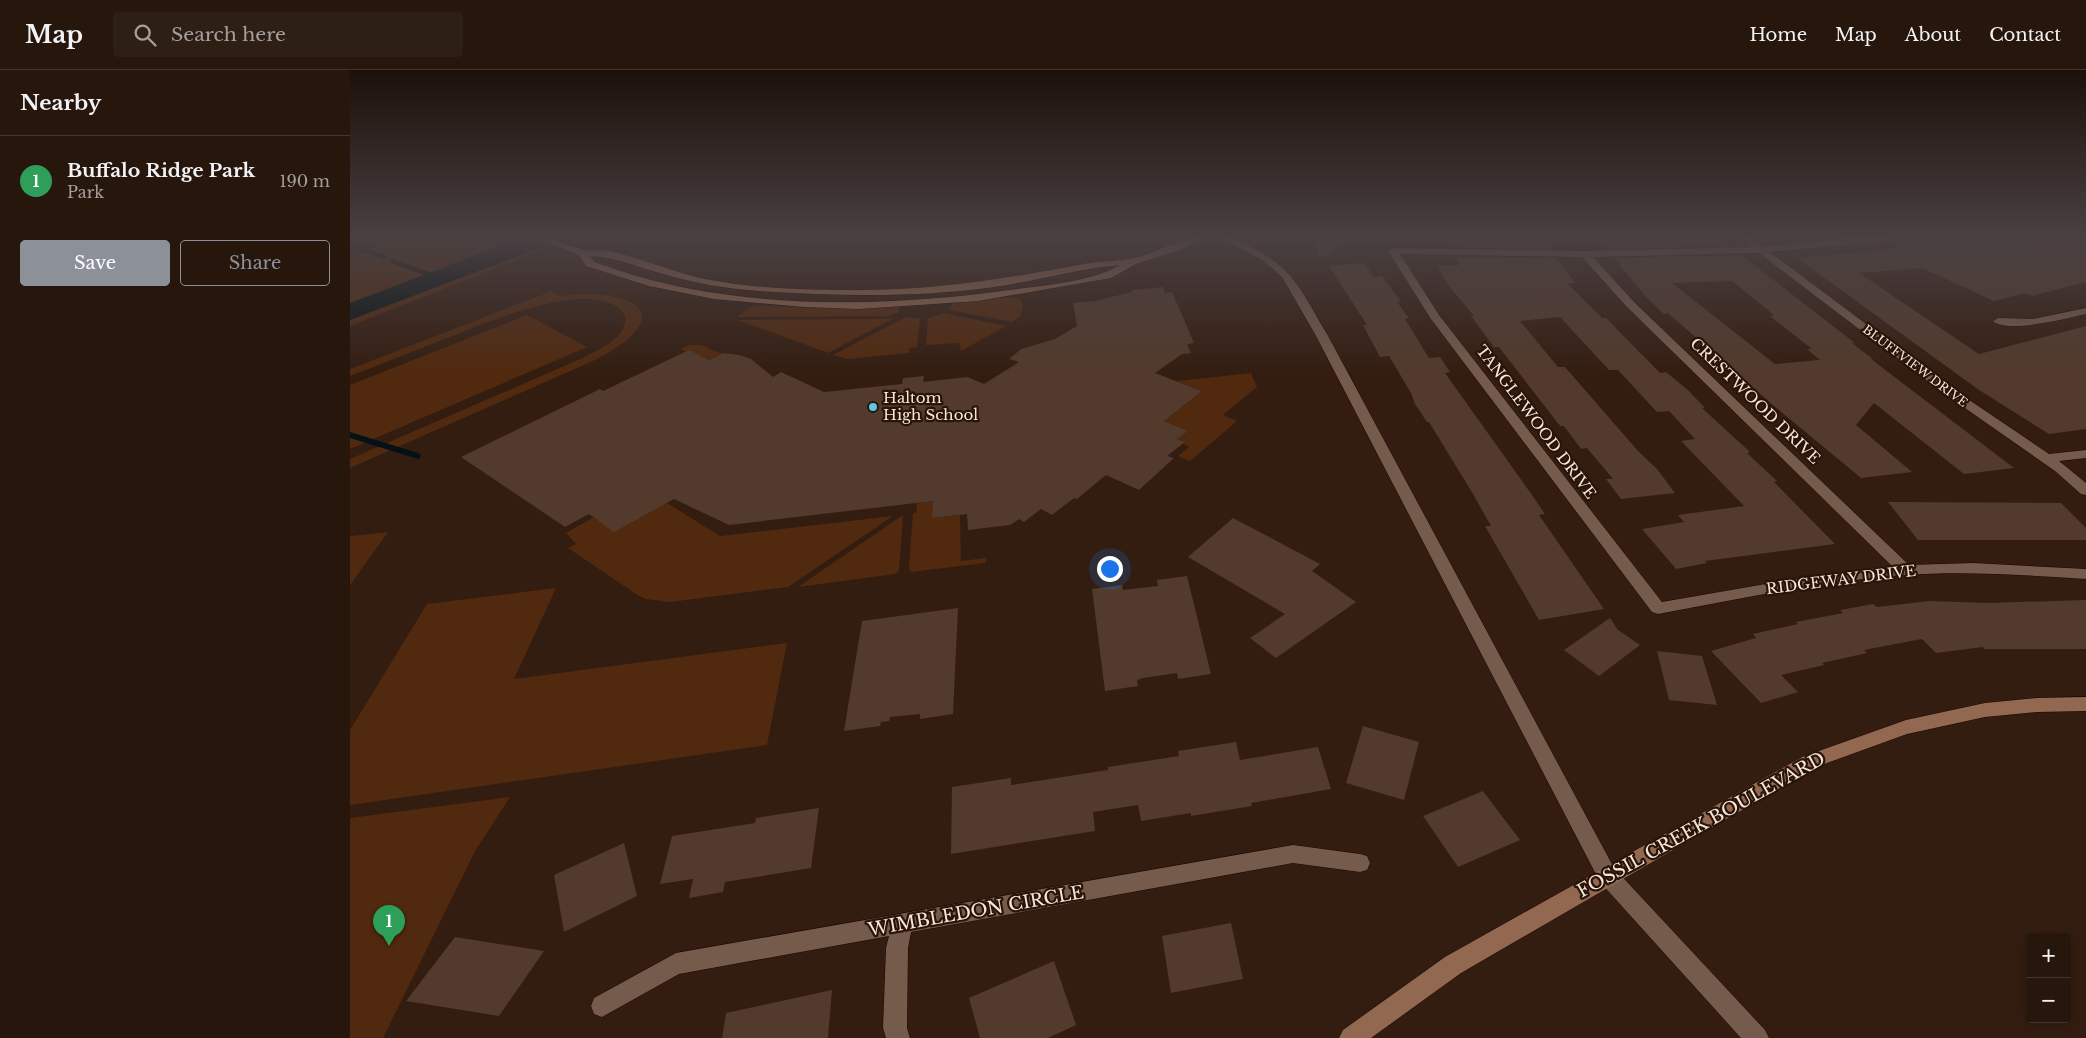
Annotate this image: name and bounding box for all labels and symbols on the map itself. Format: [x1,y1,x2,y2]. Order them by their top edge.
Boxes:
street label: BLUFFVIEW DRIVE [1860,321,1971,410]
street label: CRESTWOOD DRIVE [1686,334,1824,468]
street label: TANGLEWOOD DRIVE [1472,341,1600,502]
place label: Haltom High School [883,388,978,424]
marker: Haltom High School [867,401,879,413]
your location [1097,556,1123,582]
street label: RIDGEWAY DRIVE [1765,561,1917,598]
street label: FOSSIL CREEK BOULEVARD [1573,748,1829,902]
street label: WIMBLEDON CIRCLE [865,881,1086,941]
pin: 1 [373,905,405,946]

